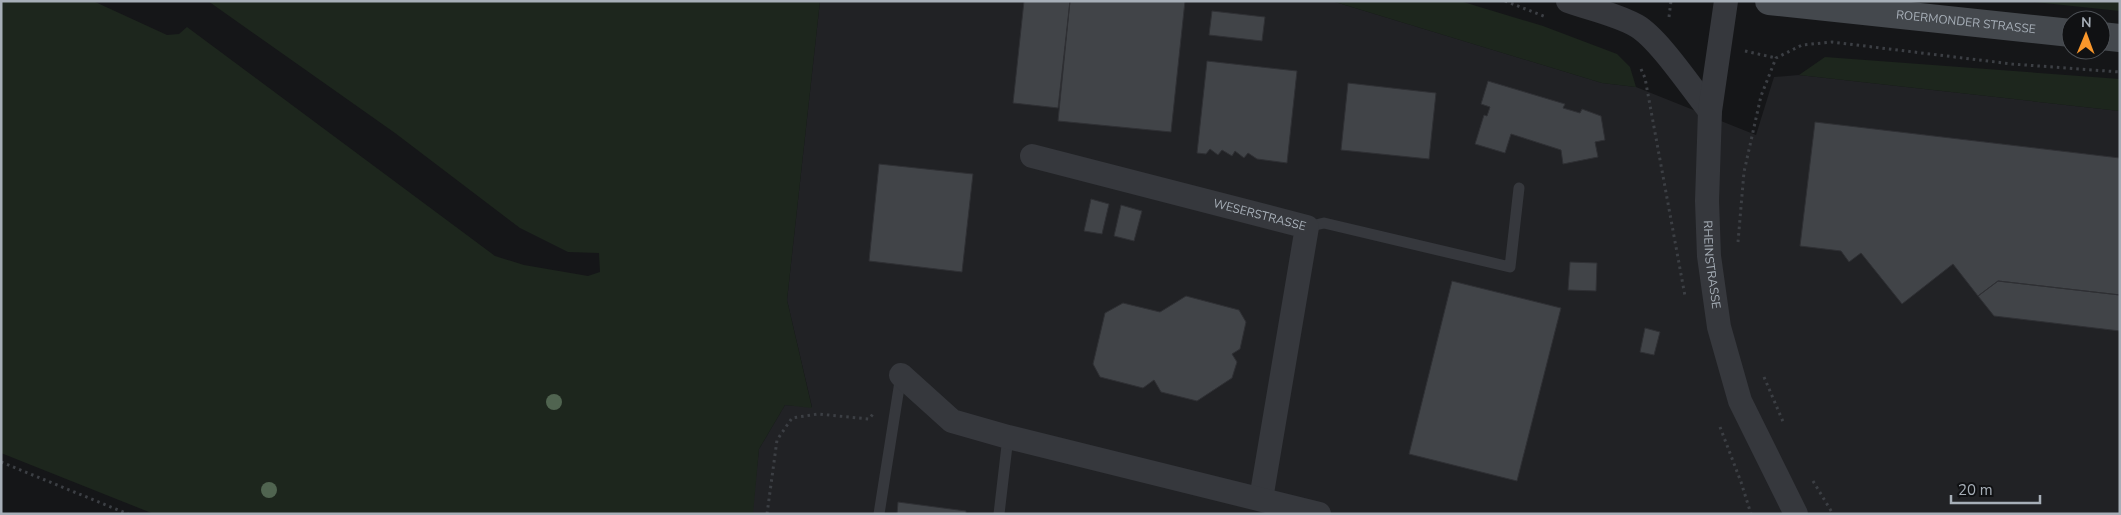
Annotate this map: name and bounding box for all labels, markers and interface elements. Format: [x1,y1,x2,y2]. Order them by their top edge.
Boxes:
street label: ROERMONDER STRASSE [1895,7,2037,37]
north arrow [2061,10,2111,60]
text: N [2081,13,2092,32]
street label: WESERSTRASSE [1211,195,1308,234]
street label: RHEINSTRASSE [1700,220,1724,310]
scale bar [1951,472,2040,504]
text: 20 m [1958,480,1993,500]

